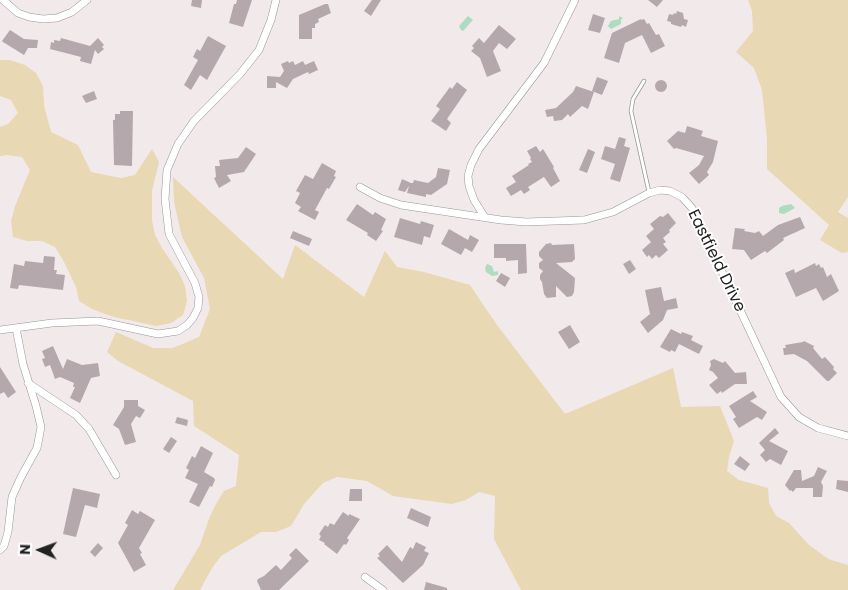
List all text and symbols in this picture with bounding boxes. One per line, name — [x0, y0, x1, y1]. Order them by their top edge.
street label: Eastfield Drive — [683, 207, 749, 315]
north arrow — [15, 525, 65, 575]
text: N — [15, 544, 35, 555]

